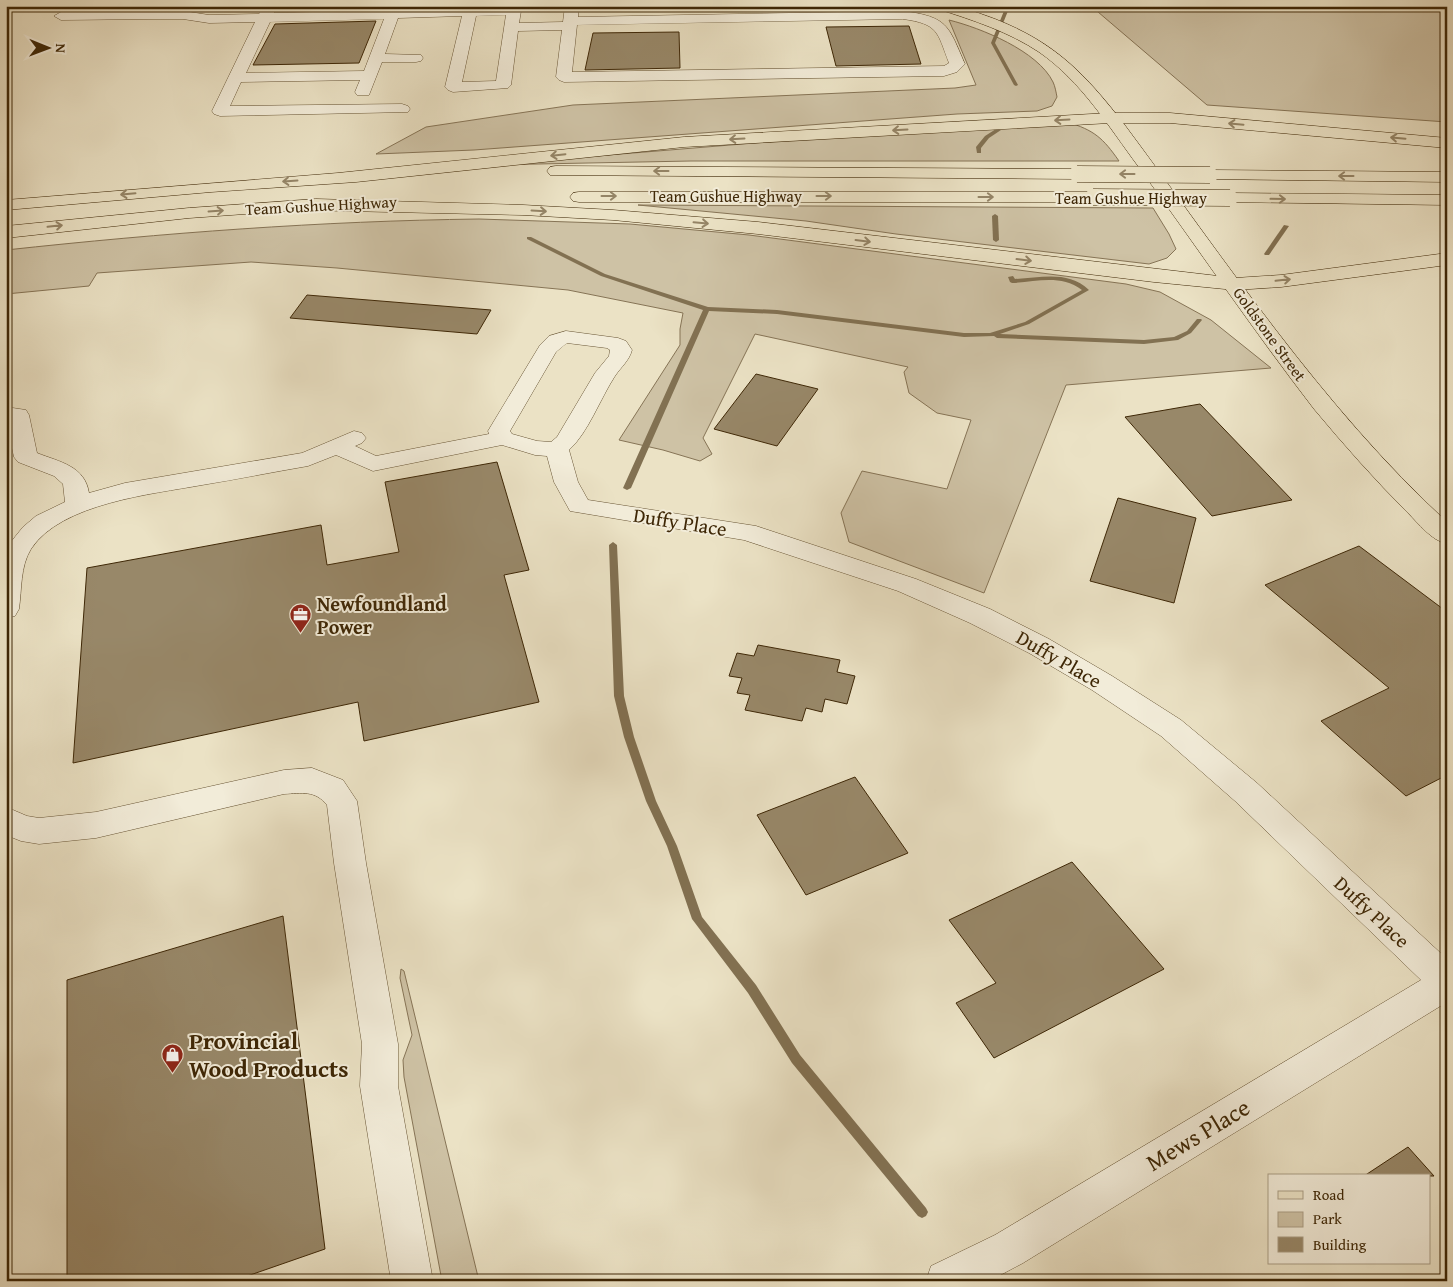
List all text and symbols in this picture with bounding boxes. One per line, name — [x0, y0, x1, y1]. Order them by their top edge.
north arrow — [22, 22, 72, 72]
text: N — [51, 43, 71, 54]
one-way arrow — [1054, 116, 1070, 125]
one-way arrow — [1229, 119, 1245, 129]
one-way arrow — [892, 125, 908, 134]
one-way arrow — [1390, 134, 1406, 143]
one-way arrow — [730, 135, 746, 144]
one-way arrow — [550, 151, 566, 160]
one-way arrow — [653, 166, 670, 176]
one-way arrow — [1119, 169, 1135, 179]
one-way arrow — [1338, 171, 1354, 181]
one-way arrow — [283, 177, 299, 186]
street label: Team Gushue Highway — [650, 184, 802, 208]
street label: Team Gushue Highway — [1055, 186, 1207, 210]
one-way arrow — [121, 189, 137, 198]
street label: Team Gushue Highway — [245, 189, 397, 221]
one-way arrow — [600, 191, 617, 201]
one-way arrow — [816, 191, 832, 201]
one-way arrow — [978, 192, 994, 202]
one-way arrow — [1270, 194, 1286, 204]
one-way arrow — [208, 206, 224, 215]
one-way arrow — [531, 206, 547, 215]
one-way arrow — [693, 219, 709, 228]
one-way arrow — [46, 221, 62, 231]
one-way arrow — [854, 236, 870, 246]
one-way arrow — [1016, 256, 1032, 266]
one-way arrow — [1275, 275, 1291, 285]
street label: Goldstone Street — [1228, 282, 1313, 386]
street label: Duffy Place — [631, 500, 729, 543]
place label: Newfoundland Power — [317, 589, 447, 641]
office icon: Newfoundland Power — [289, 603, 313, 634]
street label: Duffy Place — [1011, 622, 1107, 695]
street label: Duffy Place — [1328, 869, 1417, 954]
place label: Provincial Wood Products — [189, 1023, 348, 1086]
shop icon: Provincial Wood Products — [161, 1043, 185, 1074]
street label: Mews Place — [1139, 1090, 1256, 1179]
legend — [1268, 1174, 1430, 1264]
text: Road — [1313, 1184, 1344, 1205]
text: Park — [1313, 1208, 1342, 1229]
text: Building — [1313, 1234, 1367, 1255]

